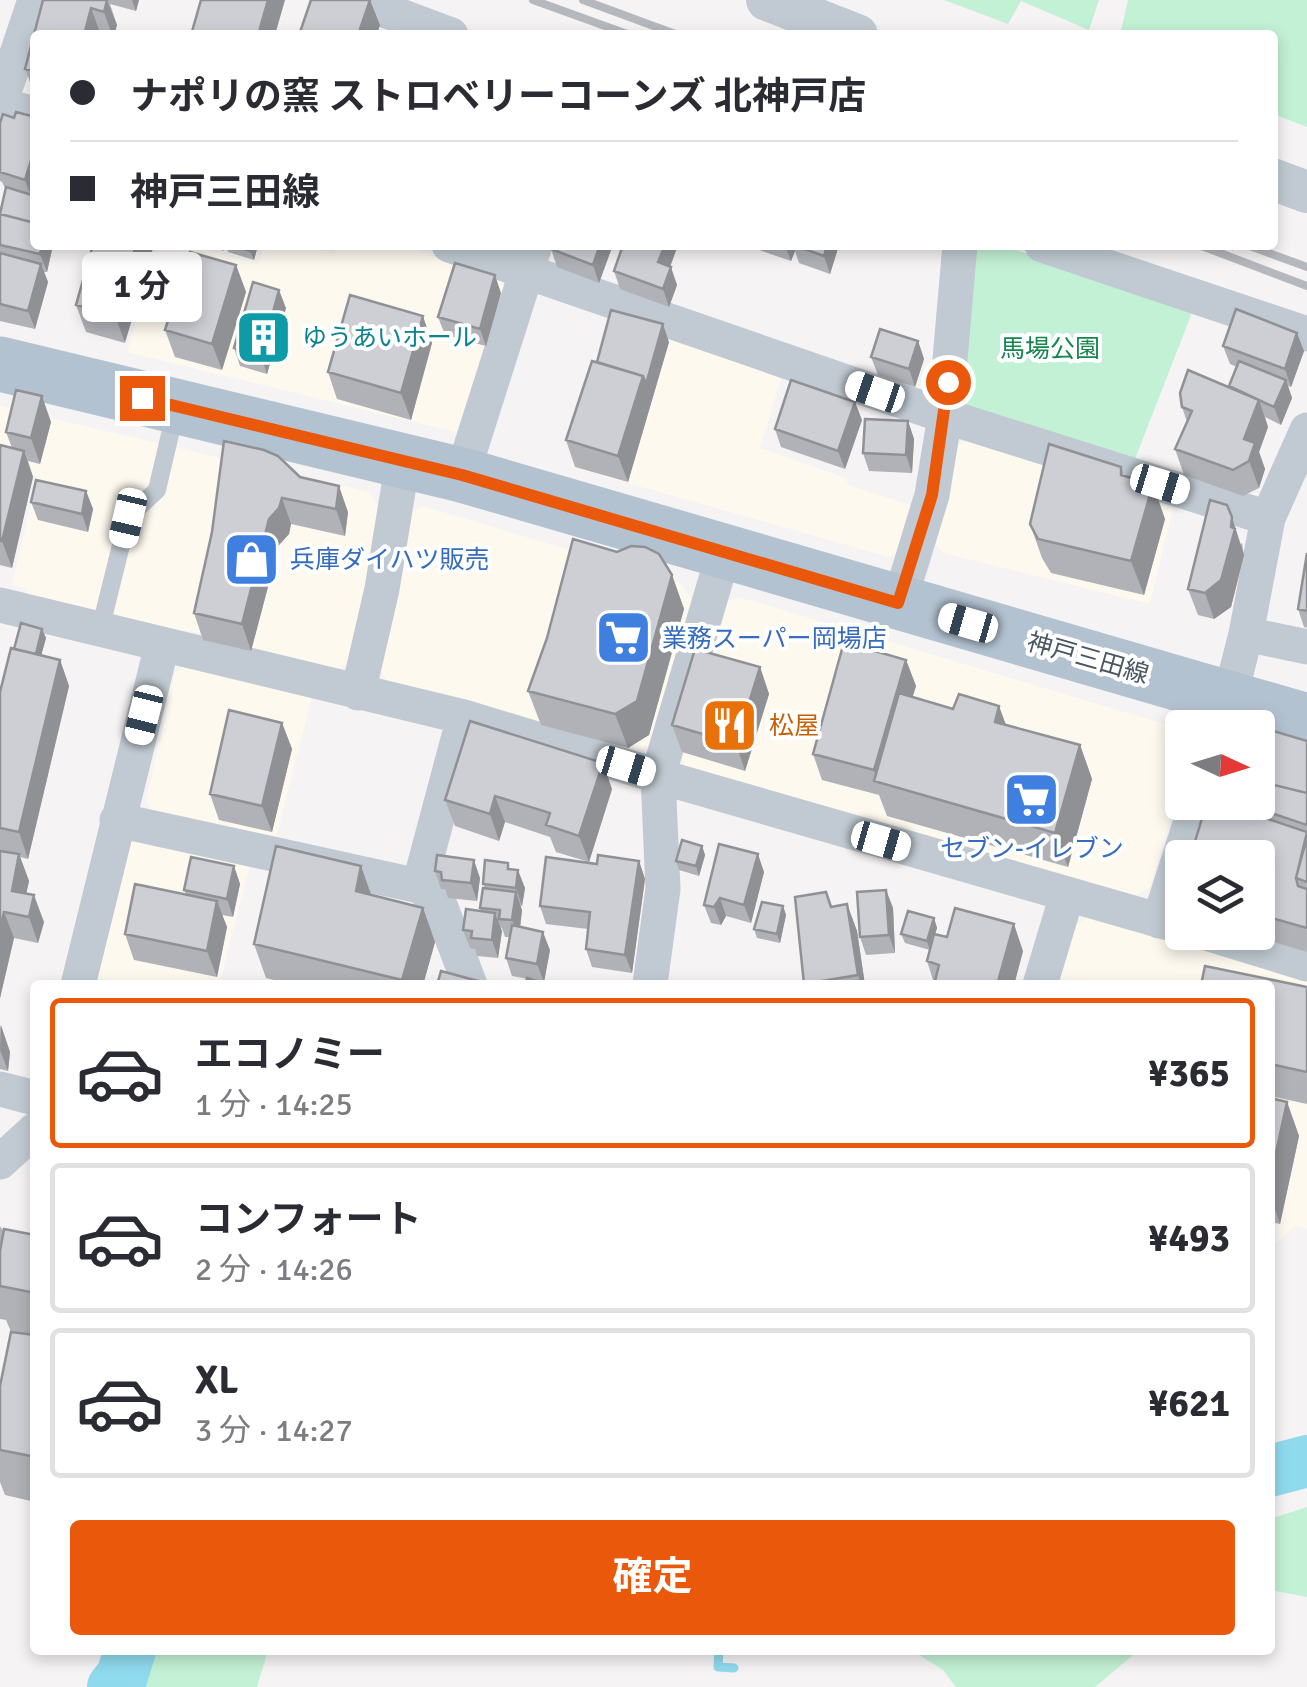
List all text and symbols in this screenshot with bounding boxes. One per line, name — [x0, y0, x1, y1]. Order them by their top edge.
text: ナポリの窯 ストロベリーコーンズ 北神戸店 — [130, 73, 866, 120]
text: 神戸三田線 — [130, 169, 320, 216]
callout: 1 分 — [82, 253, 202, 323]
text: 1 分 — [114, 267, 170, 306]
building icon: ゆうあいホール — [233, 307, 293, 367]
place label: ゆうあいホール — [302, 322, 477, 353]
park label: 馬場公園 — [1000, 333, 1100, 364]
route start — [926, 360, 971, 405]
car — [842, 368, 908, 416]
route end — [120, 376, 165, 421]
car — [1127, 461, 1193, 507]
car — [107, 485, 149, 551]
shop icon: 兵庫ダイハツ販売 — [221, 529, 281, 589]
place label: 兵庫ダイハツ販売 — [290, 544, 490, 575]
car — [935, 600, 1001, 646]
supermarket icon: 業務スーパー岡場店 — [593, 608, 653, 668]
place label: 業務スーパー岡場店 — [662, 623, 887, 654]
street label: 神戸三田線 — [1024, 626, 1152, 690]
car — [122, 682, 166, 748]
restaurant icon: 松屋 — [700, 695, 760, 755]
place label: 松屋 — [769, 710, 819, 741]
north arrow — [1165, 710, 1275, 820]
map controls — [1165, 710, 1275, 950]
car — [593, 743, 659, 789]
supermarket icon: セブン-イレブン — [1002, 769, 1062, 829]
car — [848, 818, 914, 864]
place label: セブン-イレブン — [940, 833, 1124, 864]
button: layers — [1165, 840, 1275, 950]
icon: car — [75, 1028, 165, 1118]
text: エコノミー — [195, 1031, 385, 1078]
text: ¥365 — [1148, 1050, 1230, 1097]
text: 1 分 · 14:25 — [195, 1085, 353, 1124]
icon: car — [75, 1193, 165, 1283]
text: コンフォート — [195, 1196, 422, 1243]
text: ¥493 — [1148, 1215, 1230, 1262]
text: 2 分 · 14:26 — [195, 1250, 353, 1289]
text: XL — [195, 1357, 238, 1404]
icon: car — [75, 1358, 165, 1448]
text: ¥621 — [1148, 1380, 1230, 1427]
text: 3 分 · 14:27 — [195, 1411, 353, 1450]
button: 確定 — [70, 1520, 1235, 1635]

